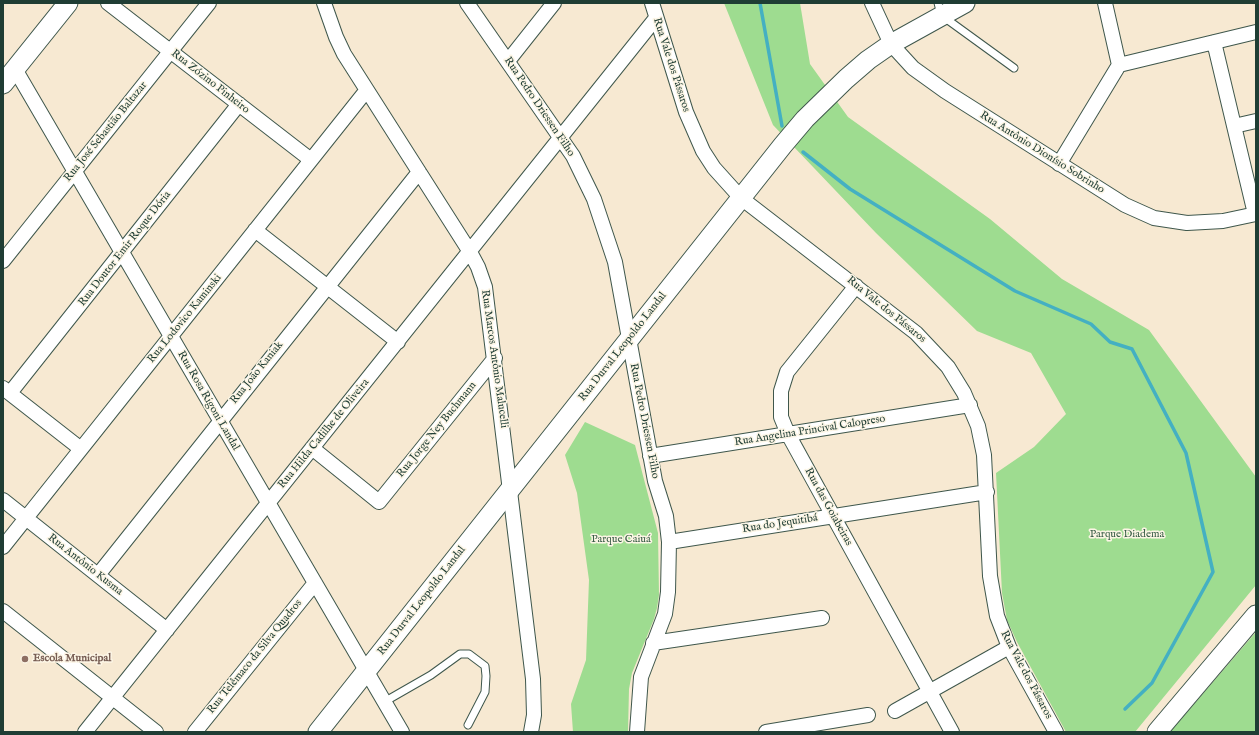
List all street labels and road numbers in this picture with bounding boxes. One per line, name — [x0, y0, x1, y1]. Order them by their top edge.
street label: Rua Vale dos Pássaros — [650, 16, 692, 114]
street label: Rua Zózino Pinheiro — [168, 47, 252, 117]
street label: Rua Pedro Driessen Filho — [501, 55, 577, 159]
street label: Rua José Sebastião Baltazar — [62, 79, 150, 185]
street label: Rua Antônio Dionísio Sobrinho — [977, 109, 1107, 197]
street label: Rua Doutor Emir Roque Dória — [76, 189, 174, 309]
street label: Rua Lodovico Kaminski — [145, 272, 225, 366]
street label: Rua Vale dos Pássaros — [844, 274, 928, 346]
street label: Rua Marcos Antônio Malucelli — [478, 289, 510, 429]
street label: Rua Durval Leopoldo Landal — [576, 290, 670, 404]
street label: Rua João Kaniak — [228, 339, 286, 407]
street label: Rua Rosa Rigoni Landal — [174, 349, 242, 453]
street label: Rua Pedro Driessen Filho — [626, 362, 662, 480]
street label: Rua Hilda Cadilhe de Oliveira — [276, 377, 372, 491]
street label: Rua Jorge Ney Buchmann — [394, 379, 480, 481]
street label: Rua Angelina Princival Calopreso — [734, 413, 886, 449]
street label: Rua das Goiabeiras — [801, 466, 855, 548]
street label: Rua do Jequitibá — [741, 512, 819, 536]
street label: Rua Antônio Kusma — [45, 532, 125, 598]
street label: Rua Durval Leopoldo Landal — [375, 544, 469, 658]
street label: Rua Telêmaco da Silva Quadros — [205, 597, 305, 717]
street label: Rua Vale dos Pássaros — [997, 629, 1055, 721]

